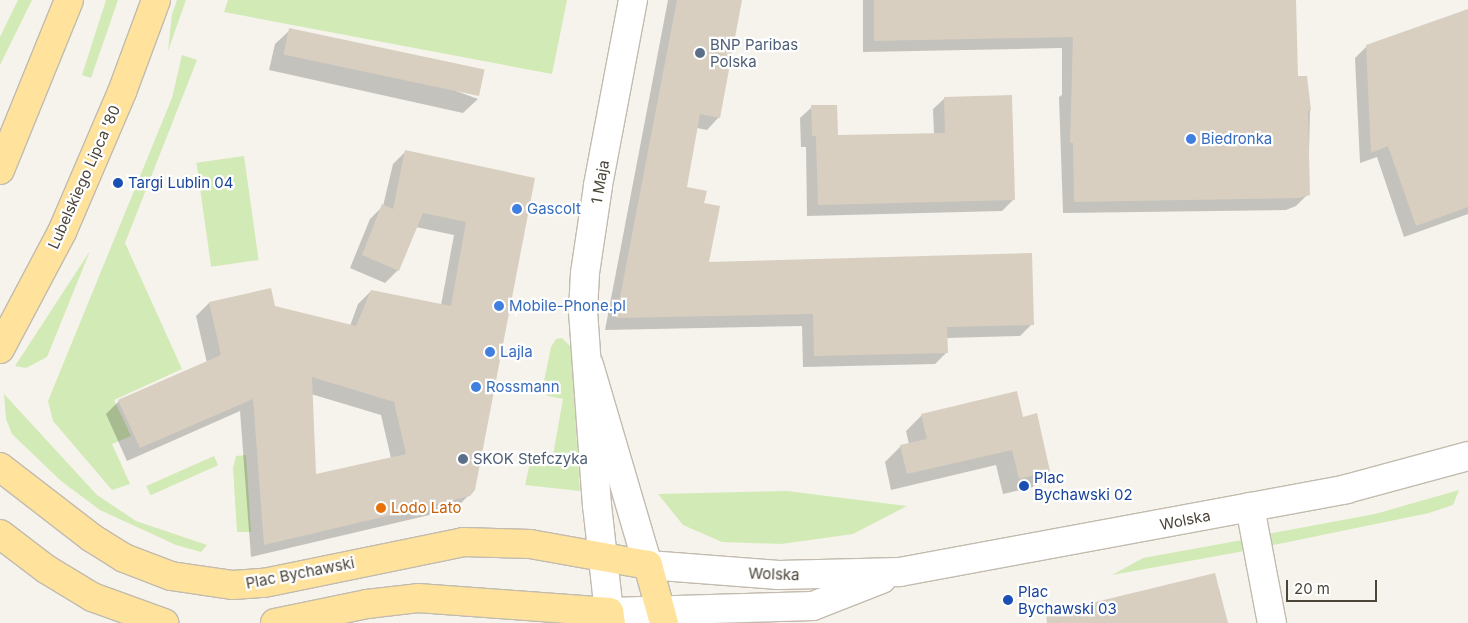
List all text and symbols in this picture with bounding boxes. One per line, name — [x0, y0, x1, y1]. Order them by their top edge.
place label: BNP Paribas Polska — [710, 35, 798, 70]
marker: BNP Paribas Polska — [694, 47, 706, 59]
street label: Lubelskiego Lipca '80 — [44, 102, 124, 252]
place label: Biedronka — [1201, 130, 1272, 148]
marker: Biedronka — [1185, 133, 1197, 145]
street label: 1 Maja — [587, 159, 613, 205]
place label: Targi Lublin 04 — [128, 174, 233, 192]
marker: Targi Lublin 04 — [112, 177, 124, 189]
place label: Gascolt — [527, 200, 581, 218]
marker: Gascolt — [511, 203, 523, 215]
place label: Mobile-Phone.pl — [509, 297, 626, 315]
marker: Mobile-Phone.pl — [493, 300, 505, 312]
place label: Lajla — [500, 343, 533, 361]
marker: Lajla — [484, 346, 496, 358]
place label: Rossmann — [486, 378, 560, 396]
marker: Rossmann — [470, 381, 482, 393]
place label: SKOK Stefczyka — [473, 450, 588, 468]
marker: SKOK Stefczyka — [457, 453, 469, 465]
place label: Plac Bychawski 02 — [1034, 468, 1133, 503]
marker: Plac Bychawski 02 — [1018, 480, 1030, 492]
place label: Lodo Lato — [391, 499, 462, 517]
marker: Lodo Lato — [375, 502, 387, 514]
street label: Wolska — [1158, 506, 1212, 534]
street label: Plac Bychawski — [244, 554, 356, 592]
street label: Wolska — [748, 564, 800, 584]
scale bar — [1288, 570, 1379, 602]
text: 20 m — [1294, 579, 1330, 598]
place label: Plac Bychawski 03 — [1018, 582, 1117, 617]
marker: Plac Bychawski 03 — [1002, 594, 1014, 606]

